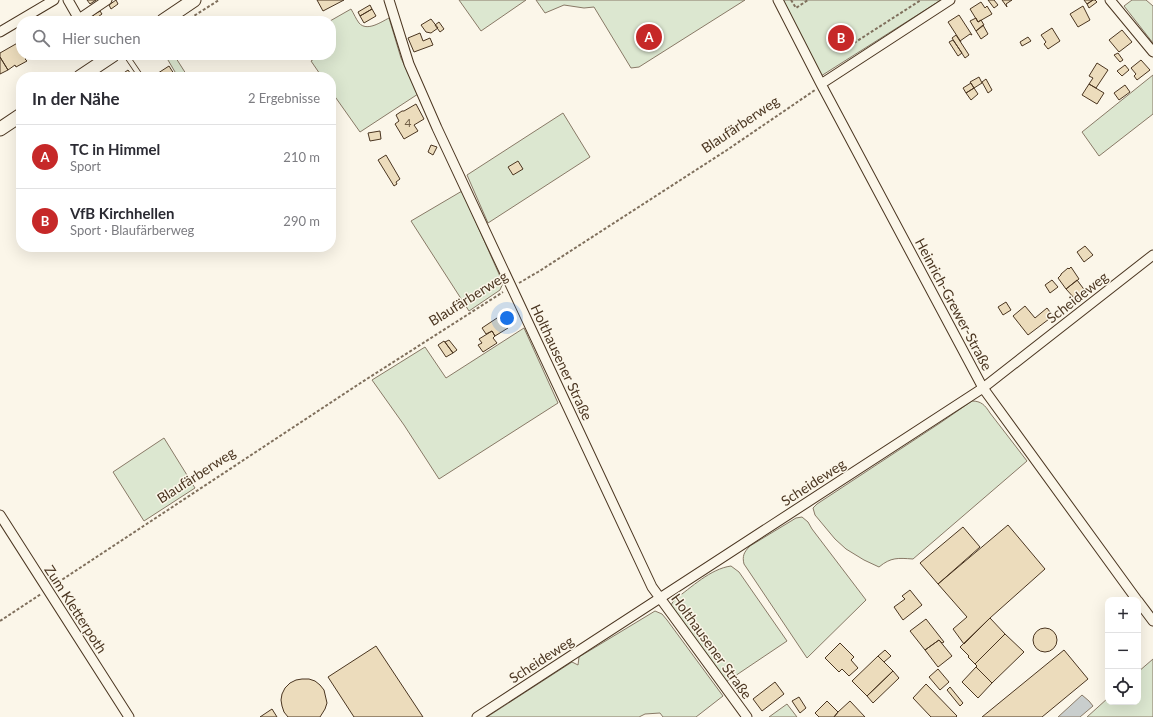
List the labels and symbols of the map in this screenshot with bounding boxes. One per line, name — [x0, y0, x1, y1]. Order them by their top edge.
pin: A — [636, 22, 662, 52]
pin: B — [828, 23, 854, 53]
street label: Blaufärberweg — [698, 92, 782, 156]
house number: 4 — [405, 115, 412, 130]
street label: Heinrich-Grewer-Straße — [912, 235, 996, 373]
street label: Blaufärberweg — [425, 267, 511, 329]
street label: Scheideweg — [1043, 268, 1111, 326]
street label: Holthausener Straße — [528, 301, 596, 423]
your location — [497, 308, 517, 328]
street label: Blaufärberweg — [154, 443, 238, 507]
street label: Scheideweg — [778, 455, 848, 509]
street label: Zum Kletterpoth — [41, 562, 111, 656]
street label: Holthausener Straße — [668, 590, 756, 702]
street label: Scheideweg — [506, 632, 576, 686]

